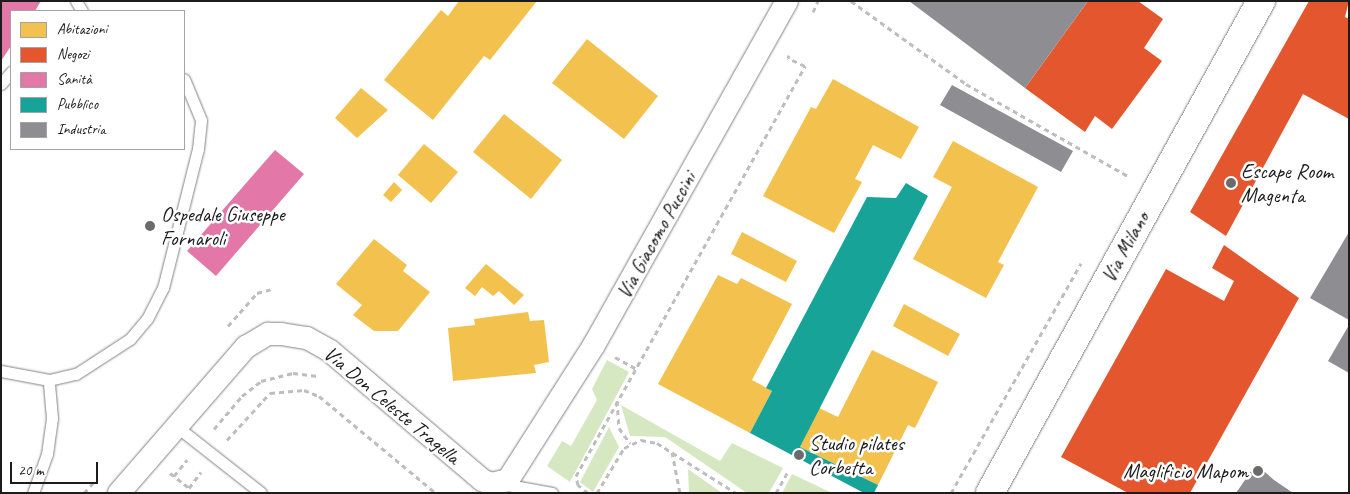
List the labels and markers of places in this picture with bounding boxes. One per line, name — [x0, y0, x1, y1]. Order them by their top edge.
place label: Escape Room Magenta — [1241, 158, 1333, 208]
marker: Escape Room Magenta — [1225, 177, 1237, 189]
place label: Ospedale Giuseppe Fornaroli — [161, 201, 285, 251]
marker: Ospedale Giuseppe Fornaroli — [143, 219, 157, 233]
place label: Studio pilates Corbetta — [809, 430, 904, 480]
marker: Studio pilates Corbetta — [793, 449, 805, 461]
place label: Maglificio Mapom — [1122, 458, 1248, 484]
marker: Maglificio Mapom — [1252, 465, 1264, 477]

